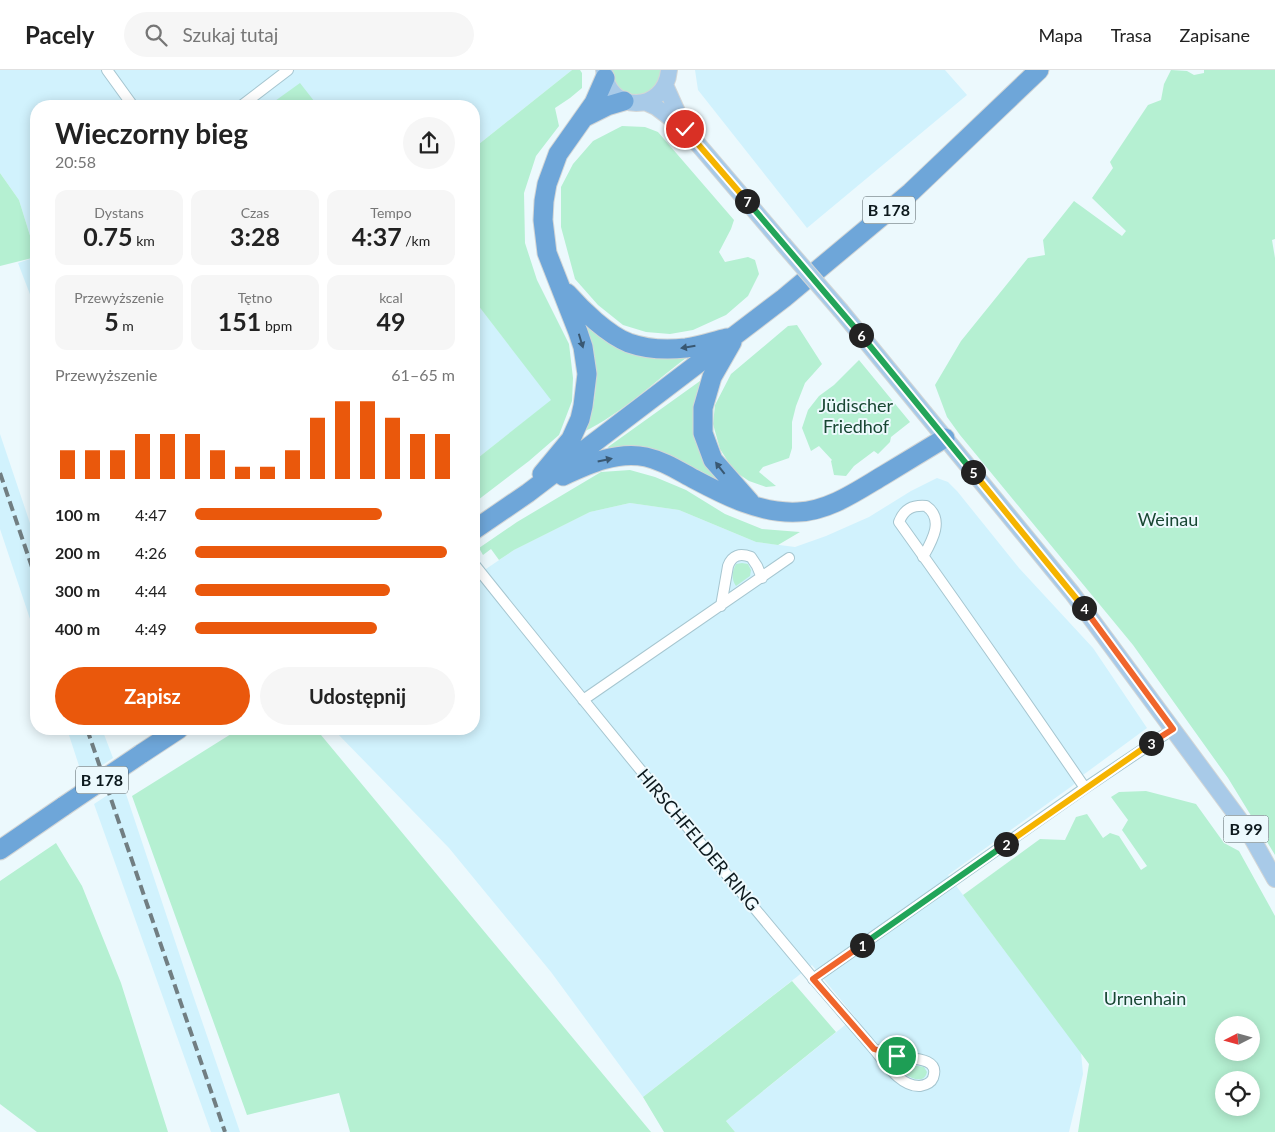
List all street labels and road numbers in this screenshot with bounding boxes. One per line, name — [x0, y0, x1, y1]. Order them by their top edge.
road number: B 178 — [863, 196, 915, 224]
street label: HIRSCHFELDER RING — [633, 764, 765, 915]
road number: B 178 — [76, 766, 128, 794]
road number: B 99 — [1224, 816, 1268, 842]

